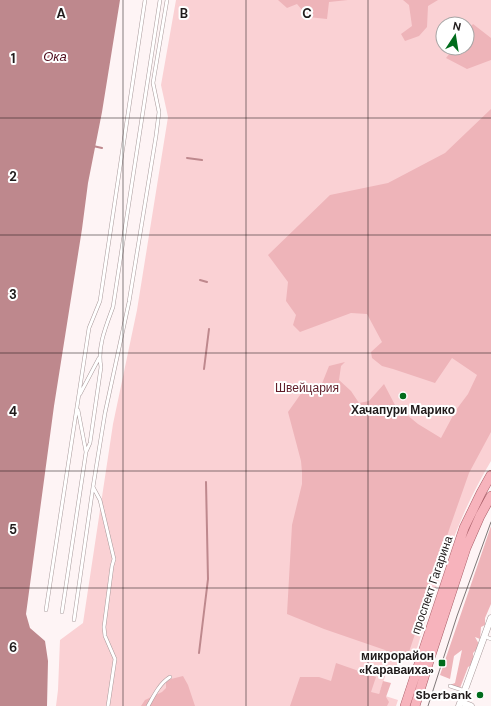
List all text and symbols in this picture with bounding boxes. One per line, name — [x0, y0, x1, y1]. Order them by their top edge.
text: A — [56, 5, 66, 22]
text: B — [180, 5, 188, 22]
text: C — [302, 5, 312, 22]
north arrow — [435, 16, 475, 56]
text: N — [452, 19, 462, 34]
water label: Ока — [43, 48, 67, 65]
text: 1 — [11, 50, 15, 67]
text: 2 — [9, 168, 17, 185]
text: 3 — [9, 286, 17, 303]
park label: Швейцария — [275, 380, 339, 396]
marker: Хачапури Марико — [398, 391, 408, 401]
place label: Хачапури Марико — [351, 402, 455, 418]
text: 4 — [9, 403, 17, 420]
text: 5 — [9, 521, 17, 538]
street label: проспект Гагарина — [408, 533, 456, 636]
text: 6 — [9, 639, 17, 656]
place label: микрорайон «Караваиха» — [359, 648, 434, 678]
marker: микрорайон «Караваиха» — [437, 658, 447, 668]
place label: Sberbank — [416, 687, 472, 703]
marker: Sberbank — [475, 690, 485, 700]

